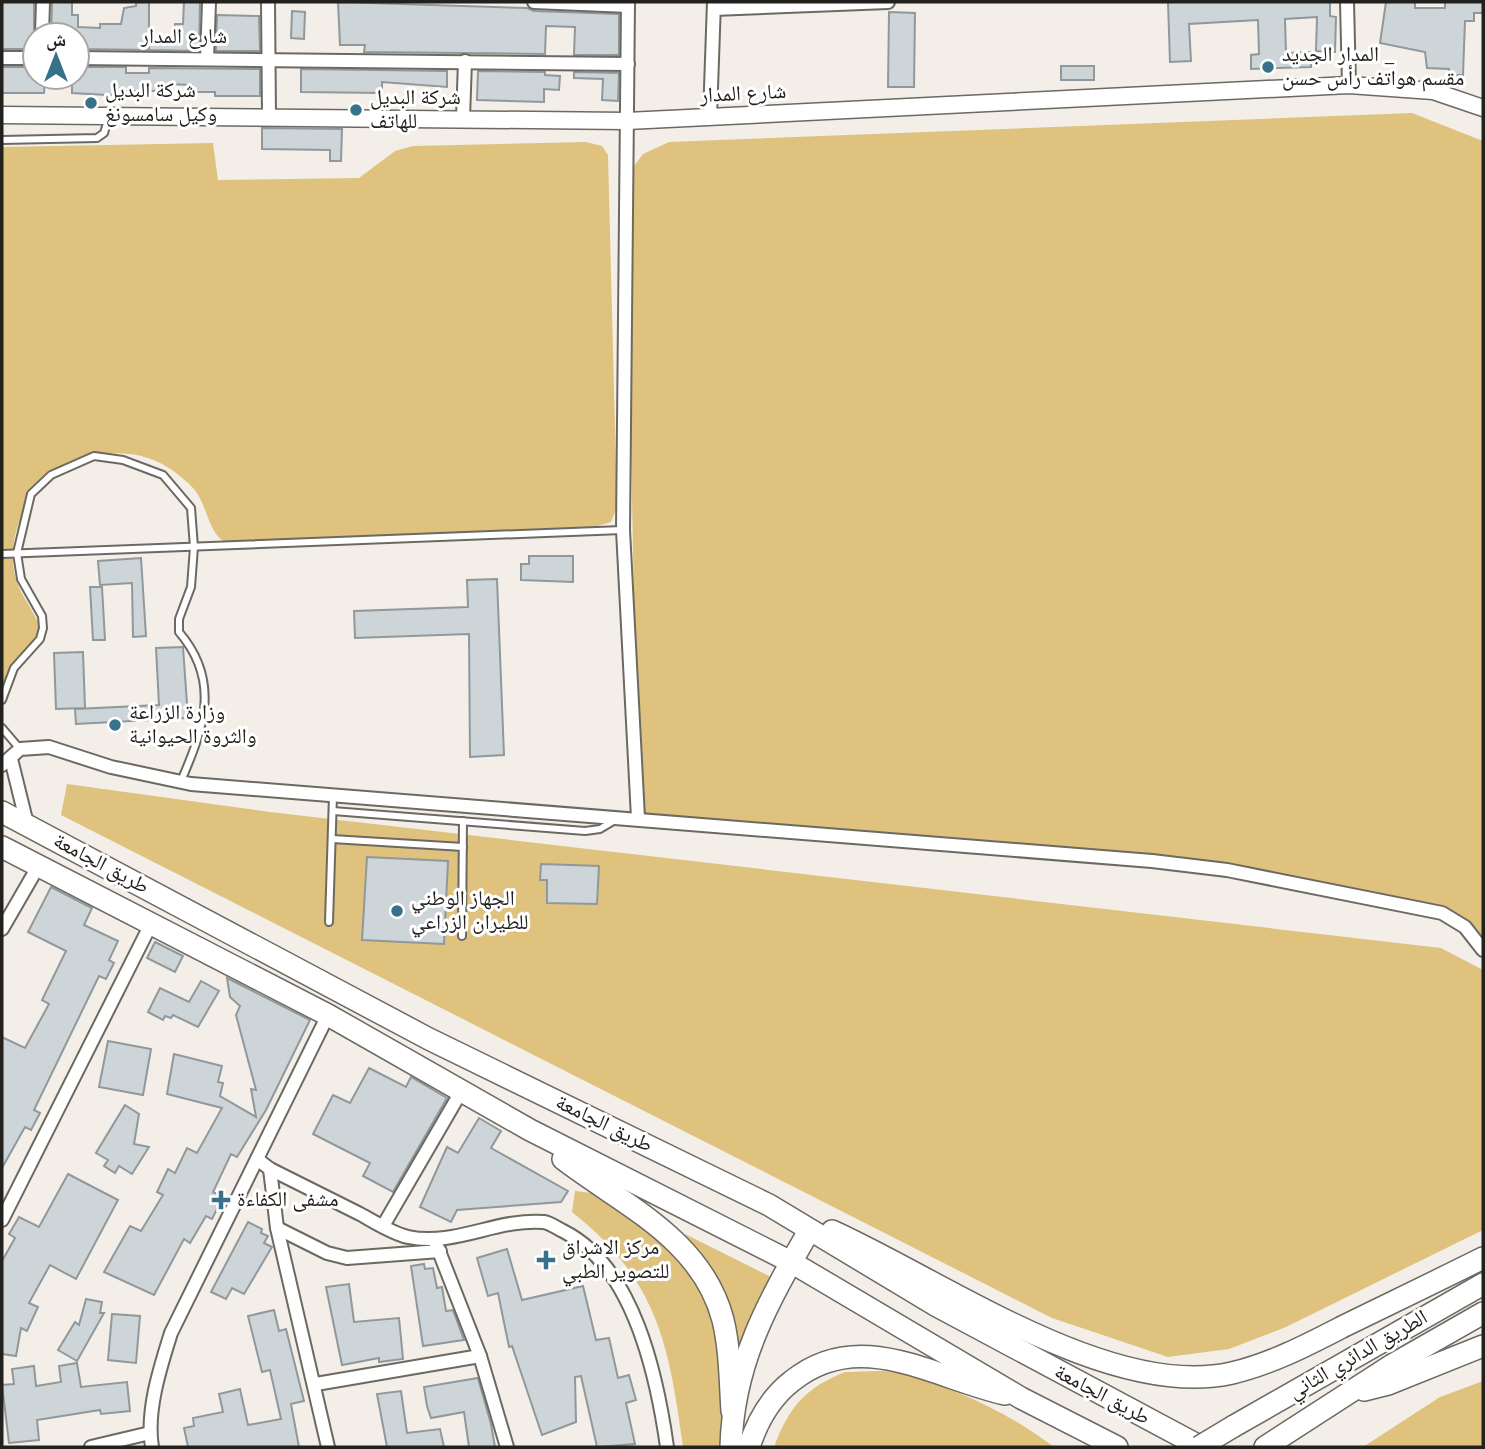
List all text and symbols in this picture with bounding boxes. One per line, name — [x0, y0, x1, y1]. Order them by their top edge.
north arrow — [21, 21, 91, 91]
street label: شارع المدار — [140, 21, 227, 53]
text: ش — [46, 26, 66, 55]
place label: المدار الجديد _ مقسم هواتف رأس حسن — [1282, 39, 1464, 95]
marker: المدار الجديد _ مقسم هواتف رأس حسن — [1260, 59, 1276, 75]
place label: شركة البديل وكيل سامسونغ — [105, 75, 217, 131]
street label: شارع المدار — [698, 76, 787, 112]
place label: شركة البديل للهاتف — [370, 82, 461, 138]
marker: شركة البديل وكيل سامسونغ — [83, 95, 99, 111]
marker: شركة البديل للهاتف — [348, 102, 364, 118]
place label: وزارة الزراعة والثروة الحيوانية — [129, 697, 257, 753]
marker: وزارة الزراعة والثروة الحيوانية — [107, 717, 123, 733]
street label: طريق الجامعة — [47, 825, 155, 903]
place label: الجهاز الوطني للطيران الزراعي — [411, 883, 528, 939]
marker: الجهاز الوطني للطيران الزراعي — [389, 903, 405, 919]
street label: طريق الجامعة — [550, 1087, 658, 1161]
place label: مشفى الكفاءة — [237, 1184, 339, 1216]
marker: مشفى الكفاءة — [211, 1190, 231, 1210]
place label: مركز الاشراق للتصوير الطبي — [562, 1232, 669, 1288]
marker: مركز الاشراق للتصوير الطبي — [536, 1250, 556, 1270]
street label: الطريق الدائري الثاني — [1282, 1302, 1434, 1408]
street label: طريق الجامعة — [1048, 1356, 1156, 1434]

